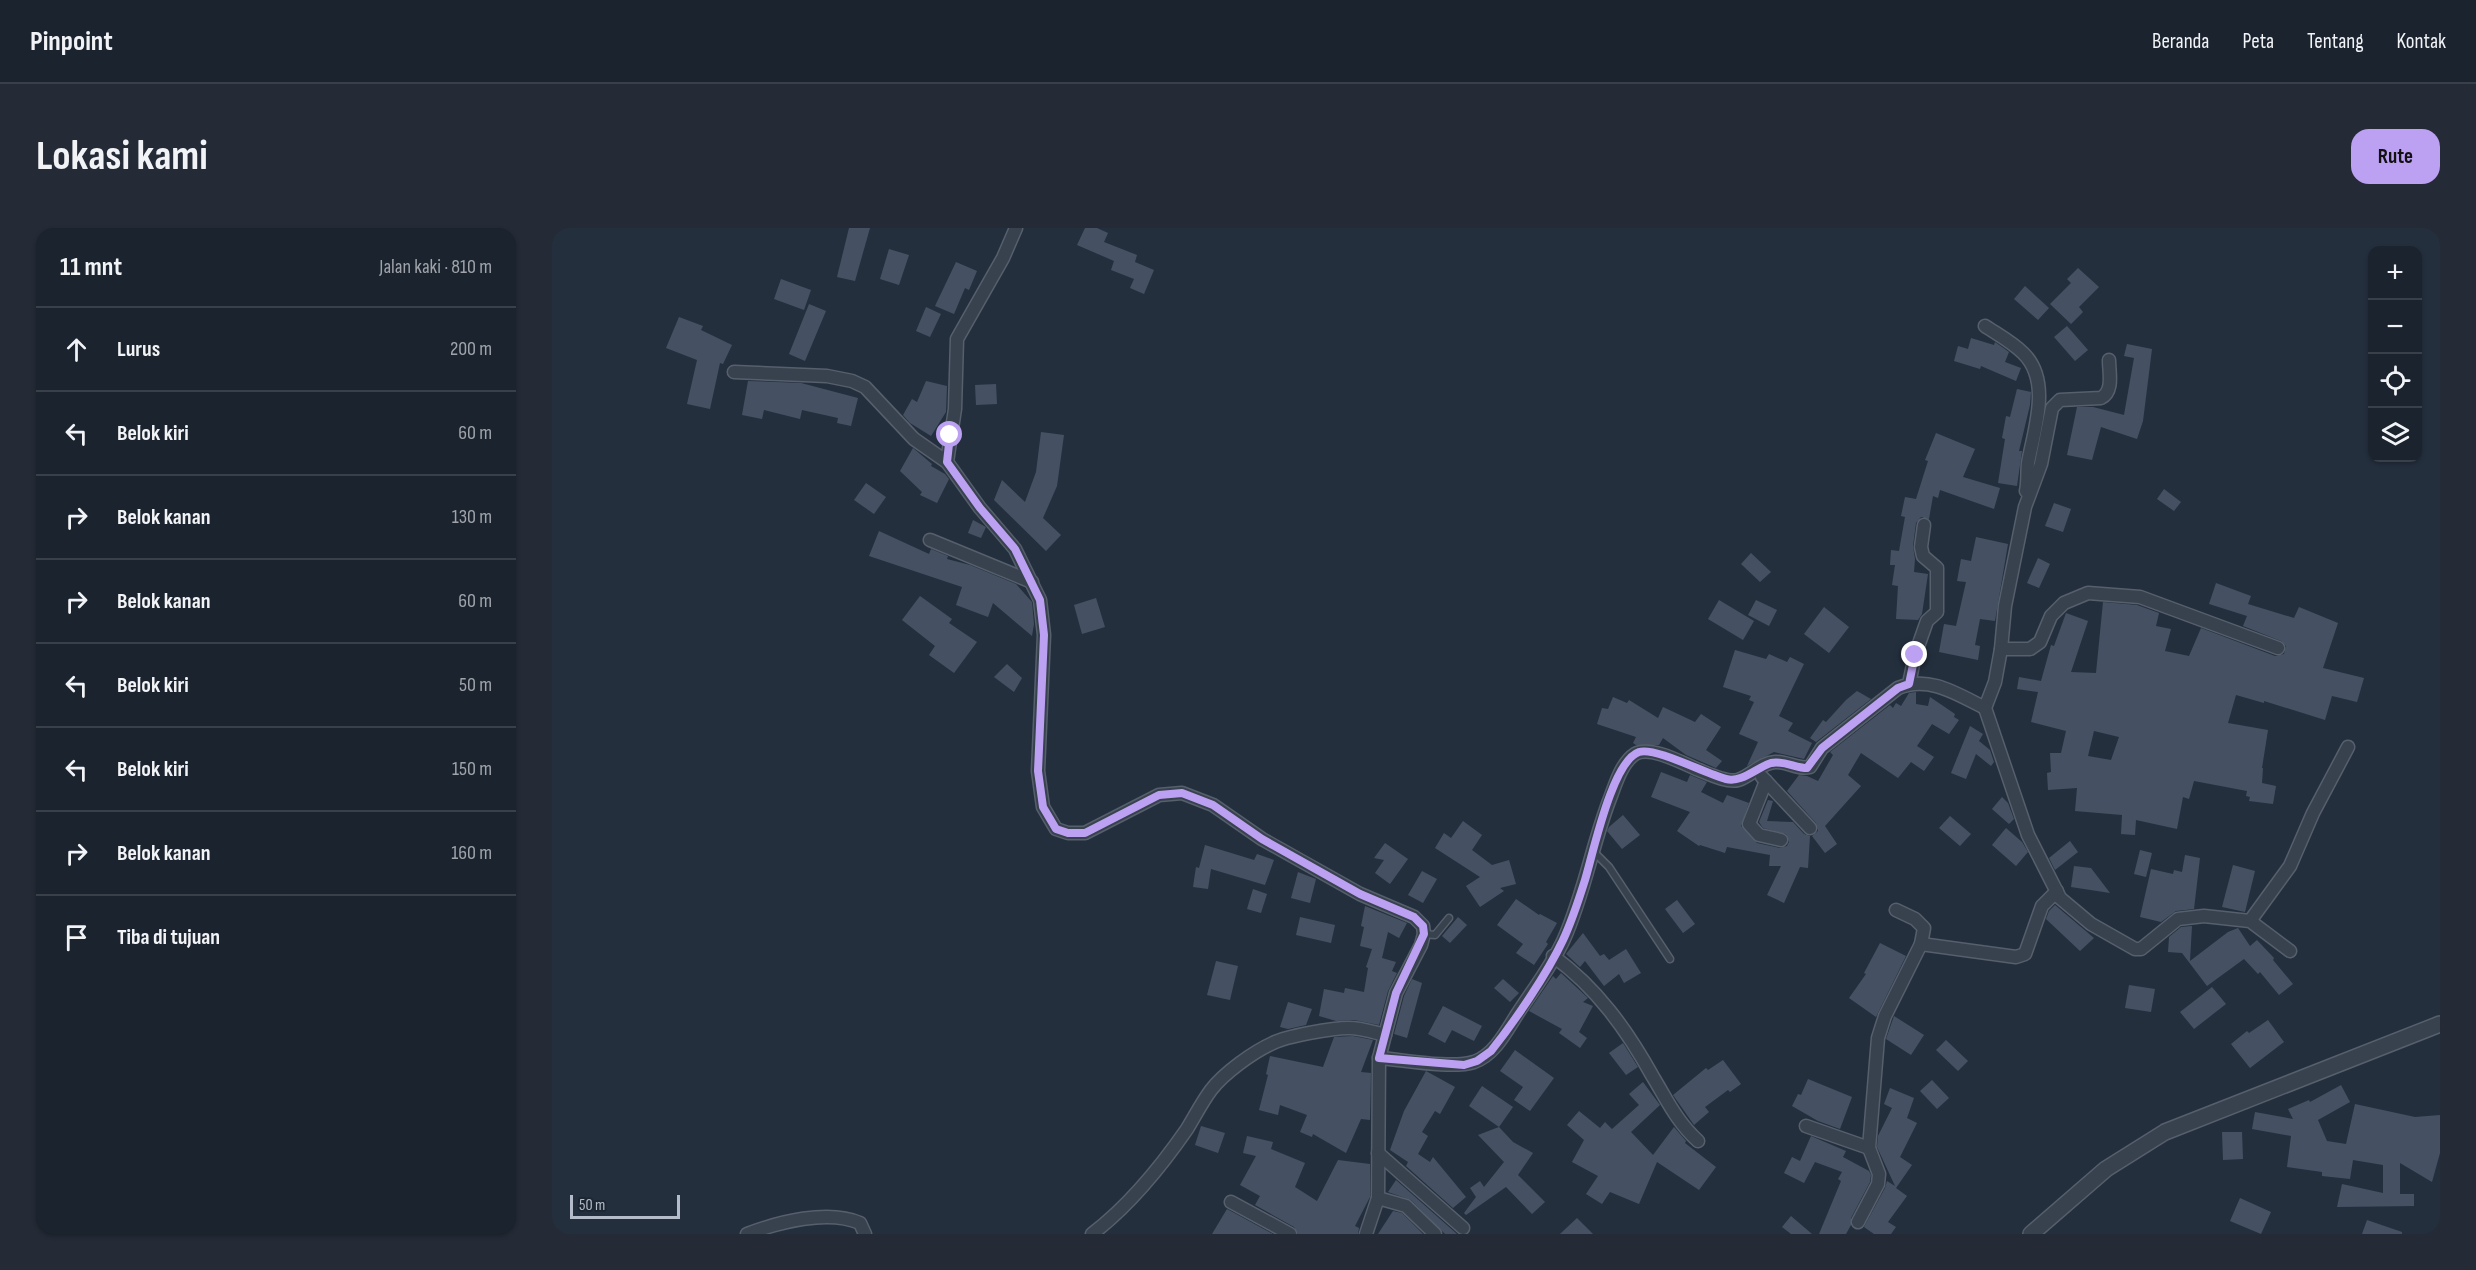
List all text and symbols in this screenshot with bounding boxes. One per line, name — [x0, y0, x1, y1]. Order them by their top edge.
text: Pinpoint — [30, 25, 113, 58]
text: Beranda — [2152, 29, 2209, 54]
text: Peta — [2242, 29, 2274, 54]
text: Tentang — [2307, 29, 2364, 54]
text: Kontak — [2397, 29, 2446, 54]
button: Rute — [2351, 129, 2440, 184]
text: Lokasi kami — [36, 131, 208, 182]
map controls — [2368, 246, 2422, 462]
button: + — [2368, 246, 2422, 300]
text: 11 mnt — [60, 252, 122, 283]
text: Jalan kaki · 810 m — [379, 255, 492, 279]
button: − — [2368, 300, 2422, 354]
icon: ahead — [60, 333, 93, 366]
text: Lurus — [117, 336, 160, 363]
text: 200 m — [450, 337, 492, 361]
button: locate — [2368, 354, 2422, 408]
button: layers — [2368, 408, 2422, 462]
icon: left — [60, 417, 93, 450]
text: Belok kiri — [117, 420, 189, 447]
text: 60 m — [458, 421, 492, 445]
route start — [936, 421, 962, 447]
icon: right — [60, 501, 93, 534]
text: Belok kanan — [117, 504, 210, 531]
text: 130 m — [452, 505, 492, 529]
icon: right — [60, 585, 93, 618]
text: Belok kanan — [117, 588, 210, 615]
text: 60 m — [458, 589, 492, 613]
route end — [1901, 641, 1927, 667]
icon: left — [60, 669, 93, 702]
text: Belok kiri — [117, 672, 189, 699]
text: 50 m — [459, 673, 492, 697]
icon: left — [60, 753, 93, 786]
text: Belok kiri — [117, 756, 189, 783]
text: 150 m — [452, 757, 492, 781]
icon: right — [60, 837, 93, 870]
text: Belok kanan — [117, 840, 210, 867]
text: 160 m — [451, 841, 492, 865]
icon: arrive — [60, 921, 93, 954]
text: Tiba di tujuan — [117, 924, 220, 951]
scale bar — [570, 1192, 680, 1220]
text: 50 m — [579, 1196, 605, 1215]

